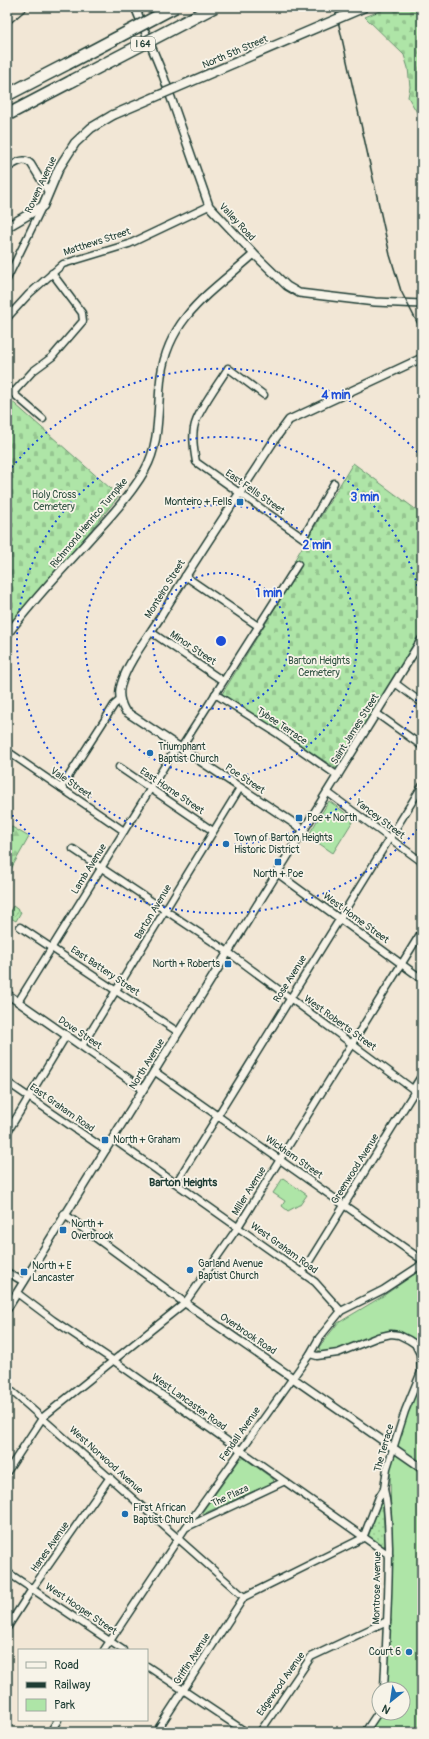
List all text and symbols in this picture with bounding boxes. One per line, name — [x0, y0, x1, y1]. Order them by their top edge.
street label: North 5th Street — [200, 32, 270, 71]
road number: I 64 — [131, 37, 155, 51]
street label: Rowen Avenue — [23, 155, 59, 215]
street label: Valley Road — [216, 201, 258, 244]
street label: Matthews Street — [62, 225, 133, 258]
text: 4 min — [320, 388, 351, 403]
street label: East Fells Street — [223, 467, 288, 517]
street label: Richmond Henrico Turnpike — [48, 476, 130, 570]
park label: Holy Cross Cemetery — [32, 489, 77, 513]
text: 3 min — [351, 490, 380, 505]
place label: Monteiro + Fells — [165, 496, 233, 508]
marker: Monteiro + Fells — [235, 497, 245, 507]
text: 2 min — [303, 538, 332, 553]
street label: Monteiro Street — [142, 557, 188, 621]
text: 1 min — [256, 586, 283, 601]
street label: Minor Street — [168, 628, 219, 668]
centre of rings — [214, 634, 228, 648]
park label: Barton Heights Cemetery — [288, 655, 351, 679]
street label: Saint James Street — [328, 691, 382, 766]
street label: Tybee Terrace — [255, 705, 310, 747]
place label: Triumphant Baptist Church — [158, 741, 219, 765]
marker: Triumphant Baptist Church — [145, 748, 155, 758]
street label: Poe Street — [223, 761, 268, 797]
street label: Vale Street — [48, 765, 95, 802]
street label: East Home Street — [138, 765, 207, 817]
street label: Yancey Street — [352, 796, 408, 842]
place label: Poe + North — [307, 812, 358, 824]
marker: Poe + North — [294, 813, 304, 823]
place label: Town of Barton Heights Historic District — [234, 832, 333, 856]
marker: Town of Barton Heights Historic District — [221, 839, 231, 849]
street label: Lamb Avenue — [69, 842, 109, 896]
marker: North + Poe — [273, 857, 283, 867]
place label: North + Poe — [253, 868, 303, 880]
street label: Barton Avenue — [132, 882, 174, 942]
street label: West Home Street — [321, 890, 392, 947]
street label: East Battery Street — [68, 943, 143, 999]
street label: Rose Avenue — [271, 953, 309, 1005]
place label: North + Roberts — [153, 958, 221, 970]
marker: North + Roberts — [223, 959, 233, 969]
street label: West Roberts Street — [301, 993, 379, 1054]
street label: Dove Street — [56, 1014, 105, 1053]
street label: North Avenue — [127, 1036, 167, 1091]
street label: East Graham Road — [27, 1081, 97, 1135]
street label: Greenwood Avenue — [329, 1132, 381, 1206]
street label: Wickham Street — [263, 1133, 326, 1182]
place label: North + Graham — [113, 1134, 181, 1146]
marker: North + Graham — [100, 1135, 110, 1145]
street label: Miller Avenue — [229, 1164, 269, 1218]
district label: Barton Heights — [149, 1176, 217, 1189]
place label: North + Overbrook — [71, 1218, 114, 1242]
street label: West Graham Road — [248, 1220, 320, 1276]
marker: North + Overbrook — [58, 1225, 68, 1235]
place label: Garland Avenue Baptist Church — [198, 1258, 263, 1282]
place label: North + E Lancaster — [32, 1260, 75, 1284]
marker: Garland Avenue Baptist Church — [185, 1265, 195, 1275]
marker: North + E Lancaster — [19, 1267, 29, 1277]
street label: Overbrook Road — [218, 1311, 279, 1357]
street label: West Lancaster Road — [149, 1371, 229, 1433]
street label: Fendall Avenue — [217, 1405, 263, 1463]
street label: The Terrace — [371, 1423, 397, 1473]
street label: West Norwood Avenue — [67, 1424, 145, 1496]
street label: The Plaza — [209, 1482, 251, 1510]
place label: First African Baptist Church — [133, 1502, 194, 1526]
marker: First African Baptist Church — [120, 1509, 130, 1519]
street label: Hanes Avenue — [28, 1519, 72, 1574]
street label: Montrose Avenue — [370, 1551, 384, 1625]
street label: West Hooper Street — [43, 1581, 120, 1638]
street label: Griffin Avenue — [171, 1631, 213, 1687]
place label: Court 6 — [369, 1646, 401, 1658]
marker: Court 6 — [404, 1647, 414, 1657]
legend — [18, 1649, 148, 1721]
street label: Edgewood Avenue — [254, 1650, 308, 1718]
text: Road — [54, 1658, 79, 1673]
text: Railway — [54, 1678, 90, 1693]
north arrow — [371, 1681, 411, 1721]
text: Park — [54, 1698, 75, 1713]
text: N — [379, 1701, 393, 1717]

